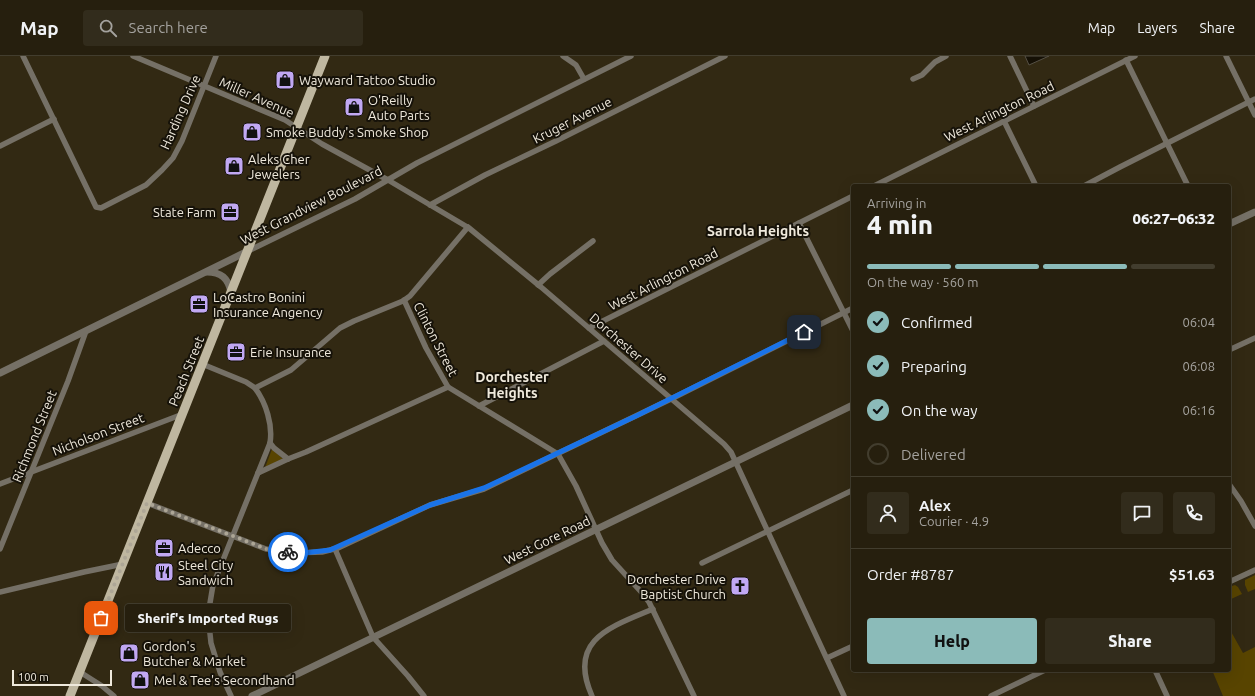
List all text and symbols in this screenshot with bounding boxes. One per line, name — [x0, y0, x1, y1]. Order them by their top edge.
search box — [83, 10, 363, 46]
text: Map — [20, 17, 59, 39]
icon: search — [97, 17, 119, 39]
text: Search here — [129, 19, 208, 36]
text: Map — [1088, 20, 1115, 36]
text: Layers — [1137, 20, 1177, 36]
text: Share — [1199, 20, 1235, 36]
shop icon: Wayward Tattoo Studio — [274, 69, 296, 91]
street label: Harding Drive — [157, 73, 203, 151]
place label: Wayward Tattoo Studio — [299, 73, 436, 87]
street label: Miller Avenue — [218, 74, 296, 120]
street label: West Arlington Road — [942, 78, 1056, 144]
place label: O'Reilly Auto Parts — [368, 93, 430, 122]
street label: Kruger Avenue — [530, 94, 614, 146]
shop icon: O'Reilly Auto Parts — [343, 96, 365, 118]
shop icon: Smoke Buddy's Smoke Shop — [241, 121, 263, 143]
place label: Smoke Buddy's Smoke Shop — [266, 125, 429, 139]
place label: Aleks Cher Jewelers — [248, 152, 310, 181]
shop icon: Aleks Cher Jewelers — [223, 155, 245, 177]
street label: West Grandview Boulevard — [238, 163, 384, 247]
text: Arriving in — [867, 196, 926, 210]
office icon: State Farm — [219, 201, 241, 223]
place label: State Farm — [153, 205, 216, 219]
text: 4 min — [867, 210, 933, 239]
text: 06:27–06:32 — [1132, 210, 1215, 227]
district label: Sarrola Heights — [707, 223, 809, 239]
street label: West Arlington Road — [606, 245, 720, 313]
text: On the way · 560 m — [867, 275, 979, 289]
place label: LoCastro Bonini Insurance Angency — [213, 290, 322, 319]
office icon: LoCastro Bonini Insurance Angency — [188, 293, 210, 315]
street label: Clinton Street — [411, 300, 461, 378]
street label: Dorchester Drive — [587, 310, 671, 386]
icon: check — [867, 311, 889, 333]
text: Confirmed — [901, 314, 973, 331]
pin — [787, 315, 821, 349]
text: 06:04 — [1182, 315, 1215, 329]
icon: home — [793, 321, 815, 343]
street label: Peach Street — [166, 334, 206, 408]
office icon: Erie Insurance — [225, 341, 247, 363]
place label: Erie Insurance — [250, 345, 332, 359]
icon: check — [867, 355, 889, 377]
text: Preparing — [901, 358, 967, 375]
text: 06:08 — [1182, 359, 1215, 373]
district label: Dorchester Heights — [475, 369, 549, 401]
street label: Richmond Street — [9, 388, 59, 484]
icon: check — [867, 399, 889, 421]
text: On the way — [901, 402, 977, 419]
text: 06:16 — [1182, 403, 1215, 417]
street label: Nicholson Street — [50, 410, 146, 458]
text: Delivered — [901, 446, 966, 463]
button: person — [867, 492, 909, 534]
button: chat — [1121, 492, 1163, 534]
button: phone — [1173, 492, 1215, 534]
text: Alex — [919, 497, 951, 514]
street label: West Gore Road — [502, 513, 592, 567]
text: Courier · 4.9 — [919, 514, 989, 528]
courier — [268, 532, 308, 572]
office icon: Adecco — [153, 537, 175, 559]
place label: Adecco — [178, 541, 221, 555]
icon: bike — [277, 541, 299, 563]
place label: Steel City Sandwich — [178, 558, 233, 587]
restaurant icon: Steel City Sandwich — [153, 561, 175, 583]
text: Order #8787 — [867, 566, 954, 583]
text: $51.63 — [1169, 566, 1215, 583]
place label: Dorchester Drive Baptist Church — [627, 572, 726, 601]
church icon: Dorchester Drive Baptist Church — [729, 575, 751, 597]
pin — [84, 601, 118, 635]
callout: Sherif's Imported Rugs — [125, 604, 291, 632]
icon: bag — [90, 607, 112, 629]
text: Sherif's Imported Rugs — [137, 611, 279, 625]
button: Help — [867, 618, 1037, 664]
button: Share — [1045, 618, 1215, 664]
place label: Gordon's Butcher & Market — [143, 639, 245, 668]
shop icon: Gordon's Butcher & Market — [118, 642, 140, 664]
scale bar — [12, 668, 112, 687]
shop icon: Mel & Tee's Secondhand — [129, 669, 151, 691]
text: 100 m — [18, 671, 49, 683]
place label: Mel & Tee's Secondhand — [154, 673, 295, 687]

